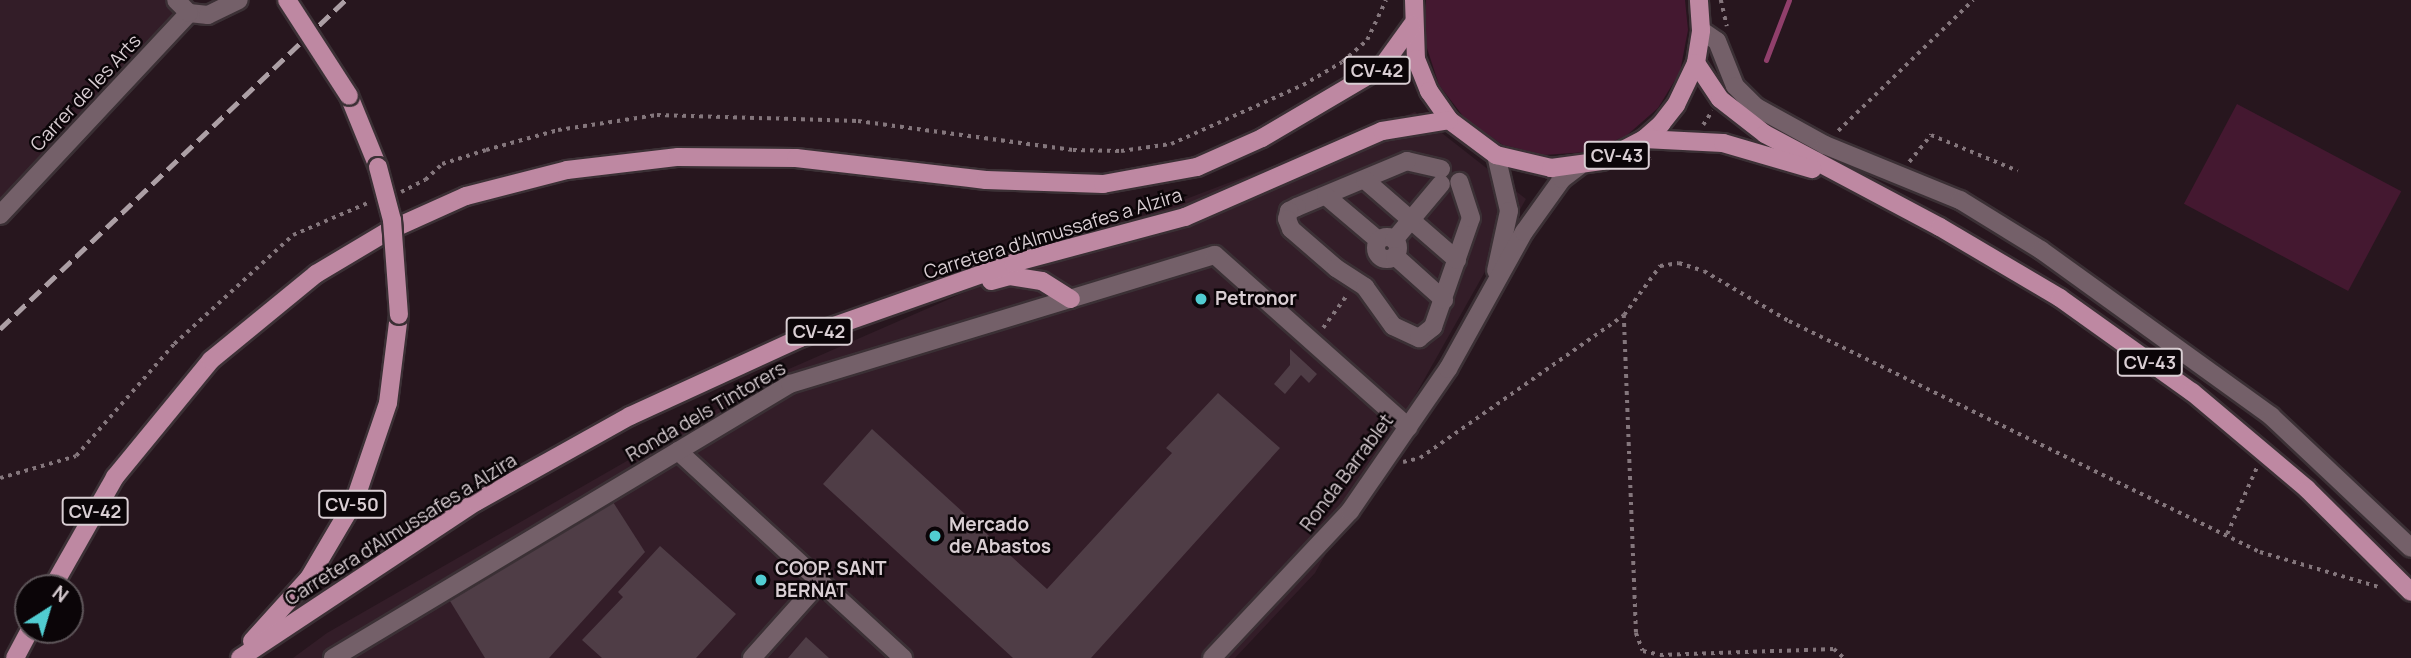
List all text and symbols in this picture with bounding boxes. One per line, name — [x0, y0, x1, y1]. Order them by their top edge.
street label: Carrer de les Arts — [26, 30, 146, 156]
road number: CV-42 — [1342, 56, 1412, 84]
road number: CV-43 — [1584, 140, 1650, 170]
street label: Carretera d'Almussafes a Alzira — [921, 184, 1185, 284]
place label: Petronor — [1215, 288, 1297, 310]
marker: Petronor — [1193, 291, 1209, 307]
road number: CV-42 — [784, 316, 854, 346]
road number: CV-43 — [2117, 348, 2183, 376]
street label: Ronda dels Tintorers — [622, 357, 790, 467]
street label: Ronda Barrablet — [1296, 410, 1398, 536]
street label: Carretera d'Almussafes a Alzira — [281, 449, 521, 611]
road number: CV-50 — [317, 490, 387, 518]
road number: CV-42 — [60, 496, 130, 526]
place label: Mercado de Abastos — [949, 514, 1051, 558]
marker: Mercado de Abastos — [927, 528, 943, 544]
place label: COOP. SANT BERNAT — [775, 558, 887, 602]
marker: COOP. SANT BERNAT — [753, 572, 769, 588]
north arrow — [14, 574, 84, 644]
text: N — [47, 579, 74, 608]

